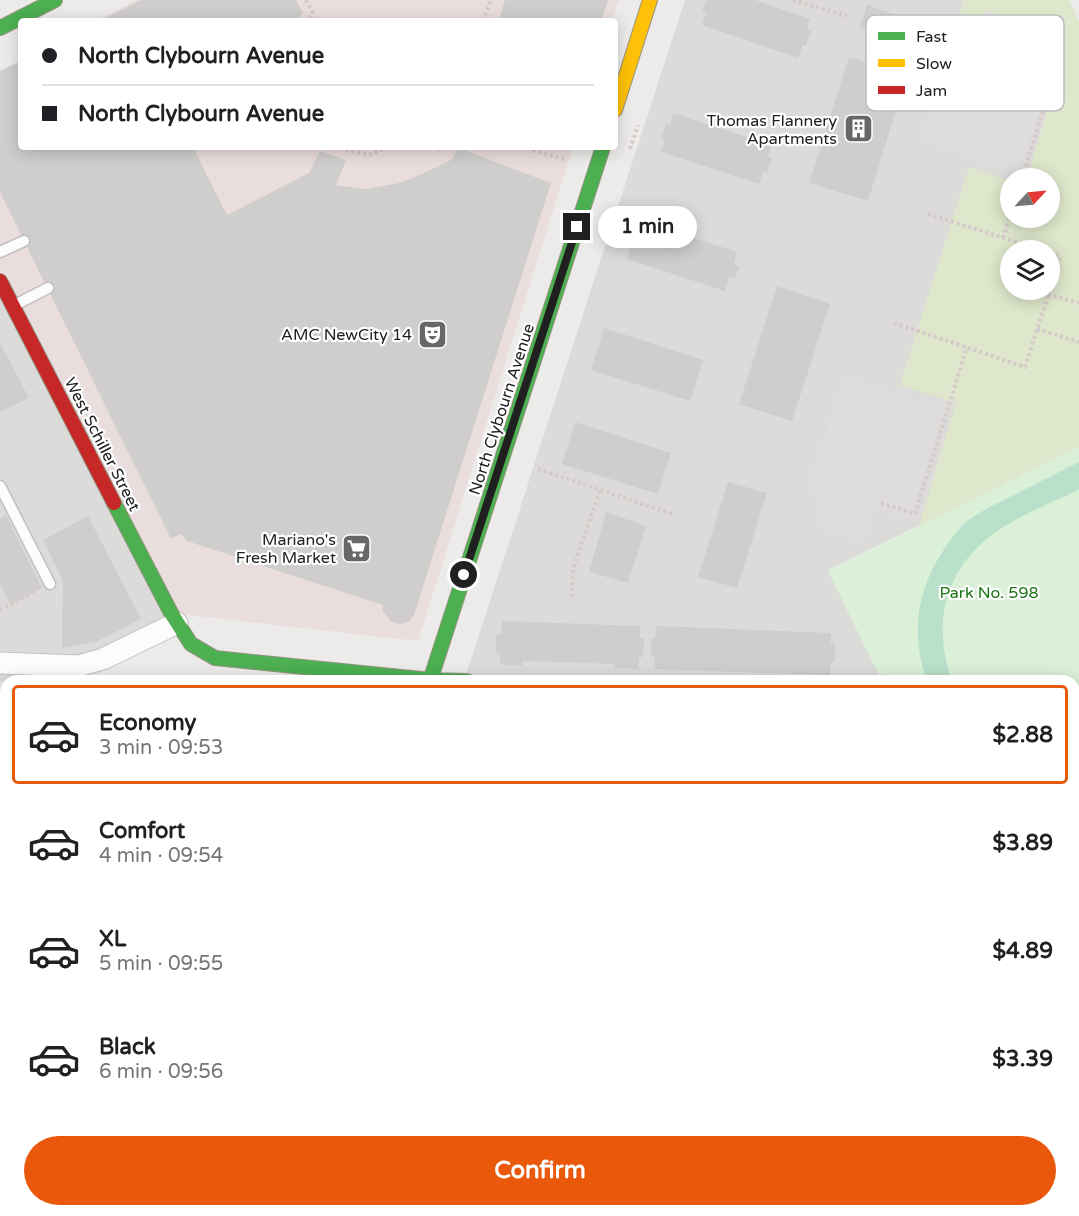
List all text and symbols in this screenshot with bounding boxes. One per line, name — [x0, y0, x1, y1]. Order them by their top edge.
legend — [866, 15, 1064, 111]
text: Fast — [916, 27, 947, 47]
text: North Clybourn Avenue — [78, 43, 324, 69]
text: Slow — [916, 54, 952, 74]
text: Jam — [916, 81, 947, 101]
text: North Clybourn Avenue — [78, 101, 324, 127]
place label: Thomas Flannery Apartments — [707, 111, 837, 149]
building icon: Thomas Flannery Apartments — [842, 113, 874, 145]
north arrow — [1000, 168, 1060, 228]
map controls — [1000, 168, 1060, 300]
callout: 1 min — [598, 206, 697, 248]
route end — [563, 213, 590, 240]
text: 1 min — [621, 215, 674, 239]
button: layers — [1000, 240, 1060, 300]
theatre icon: AMC NewCity 14 — [417, 318, 449, 350]
street label: North Clybourn Avenue — [465, 321, 539, 498]
place label: AMC NewCity 14 — [281, 325, 412, 345]
street label: West Schiller Street — [60, 374, 145, 515]
place label: Mariano's Fresh Market — [236, 530, 336, 568]
supermarket icon: Mariano's Fresh Market — [341, 532, 373, 564]
route start — [450, 561, 477, 588]
park label: Park No. 598 — [940, 583, 1039, 603]
icon: car — [27, 708, 81, 762]
text: Economy — [99, 710, 196, 736]
text: $2.88 — [992, 722, 1053, 748]
text: 3 min · 09:53 — [99, 736, 223, 760]
icon: car — [27, 816, 81, 870]
text: Comfort — [99, 818, 185, 844]
text: $3.89 — [992, 830, 1053, 856]
text: 4 min · 09:54 — [99, 844, 223, 868]
icon: car — [27, 924, 81, 978]
text: XL — [99, 926, 126, 952]
text: $4.89 — [992, 938, 1053, 964]
text: 5 min · 09:55 — [99, 952, 223, 976]
icon: car — [27, 1032, 81, 1086]
text: Black — [99, 1034, 156, 1060]
text: $3.39 — [992, 1046, 1053, 1072]
text: 6 min · 09:56 — [99, 1060, 223, 1084]
button: Confirm — [24, 1136, 1056, 1205]

